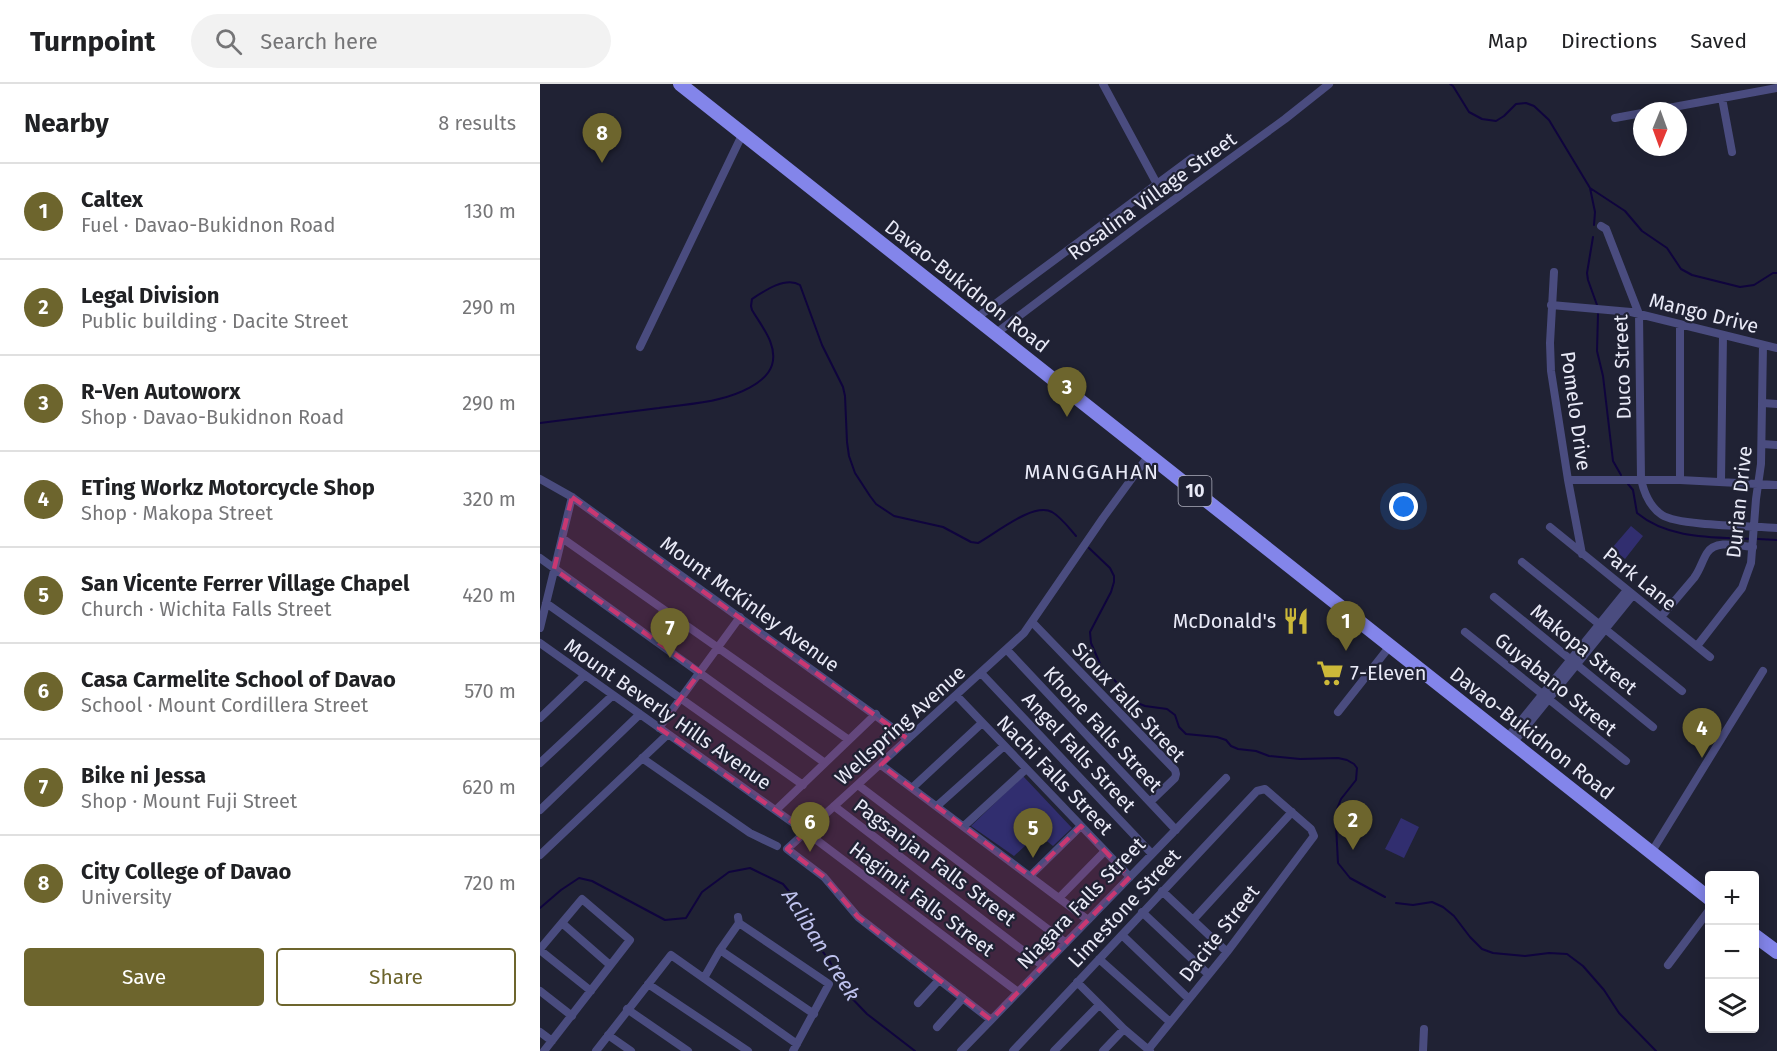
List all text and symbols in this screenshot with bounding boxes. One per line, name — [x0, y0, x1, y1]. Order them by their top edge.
search box — [191, 14, 611, 68]
text: Turnpoint — [30, 25, 155, 58]
icon: search — [212, 25, 245, 58]
text: Search here — [260, 28, 378, 55]
text: Map — [1488, 28, 1528, 54]
text: Directions — [1561, 28, 1657, 54]
text: Saved — [1690, 28, 1747, 54]
north arrow — [1633, 102, 1687, 156]
text: Nearby — [24, 108, 109, 139]
text: 8 results — [438, 111, 516, 135]
pin: 8 — [582, 113, 622, 163]
street label: Rosalina Village Street — [1063, 126, 1242, 265]
text: Caltex — [81, 186, 143, 213]
text: 1 — [39, 199, 48, 223]
text: 130 m — [464, 199, 516, 223]
text: Fuel · Davao-Bukidnon Road — [81, 213, 335, 237]
street label: Davao-Bukidnon Road — [880, 214, 1054, 358]
text: Legal Division — [81, 282, 219, 309]
street label: Mango Drive — [1647, 288, 1761, 338]
text: 2 — [38, 295, 49, 319]
text: 290 m — [462, 295, 516, 319]
text: Public building · Dacite Street — [81, 309, 348, 333]
street label: Duco Street — [1608, 313, 1636, 420]
street label: Pomelo Drive — [1556, 350, 1596, 472]
pin: 3 — [1048, 368, 1086, 417]
text: R-Ven Autoworx — [81, 378, 240, 405]
text: 3 — [38, 391, 49, 415]
text: 290 m — [462, 391, 516, 415]
text: Shop · Davao-Bukidnon Road — [81, 405, 344, 429]
street label: Durian Drive — [1721, 445, 1757, 559]
district label: MANGGAHAN — [1024, 459, 1160, 485]
text: ETing Workz Motorcycle Shop — [81, 474, 375, 501]
road number: 10 — [1178, 476, 1212, 506]
text: 4 — [38, 487, 49, 511]
text: 320 m — [463, 487, 516, 511]
your location — [1389, 492, 1418, 521]
text: Shop · Makopa Street — [81, 501, 273, 525]
street label: Mount McKinley Avenue — [656, 531, 844, 677]
street label: Park Lane — [1598, 542, 1682, 616]
text: San Vicente Ferrer Village Chapel — [81, 570, 409, 597]
text: 5 — [38, 583, 49, 607]
text: 420 m — [462, 583, 516, 607]
text: Church · Wichita Falls Street — [81, 597, 331, 621]
street label: Makopa Street — [1526, 599, 1643, 700]
pin: 1 — [1326, 602, 1366, 651]
restaurant icon: McDonald's — [1281, 606, 1311, 636]
pin: 7 — [650, 608, 690, 658]
place label: McDonald's — [1173, 609, 1276, 633]
street label: Guyabano Street — [1490, 627, 1623, 741]
street label: Mount Beverly Hills Avenue — [560, 633, 776, 795]
street label: Sioux Falls Street — [1067, 637, 1191, 767]
supermarket icon: 7-Eleven — [1315, 658, 1345, 688]
street label: Wellspring Avenue — [830, 660, 970, 790]
street label: Khone Falls Street — [1039, 661, 1168, 797]
place label: 7-Eleven — [1350, 661, 1426, 685]
street label: Davao-Bukidnon Road — [1445, 661, 1619, 805]
text: Casa Carmelite School of Davao — [81, 666, 396, 693]
text: 6 — [38, 679, 49, 703]
text: 570 m — [464, 679, 516, 703]
street label: Angel Falls Street — [1017, 687, 1141, 818]
text: School · Mount Cordillera Street — [81, 693, 368, 717]
pin: 4 — [1682, 708, 1722, 758]
street label: Nachi Falls Street — [992, 710, 1119, 840]
text: Bike ni Jessa — [81, 762, 206, 789]
text: 7 — [39, 775, 48, 799]
text: 620 m — [462, 775, 516, 799]
text: Shop · Mount Fuji Street — [81, 789, 297, 813]
street label: Pagsanjan Falls Street — [849, 793, 1021, 931]
pin: 2 — [1334, 800, 1372, 850]
pin: 6 — [790, 802, 830, 852]
pin: 5 — [1014, 808, 1052, 858]
street label: Niagara Falls Street — [1012, 832, 1151, 974]
street label: Hagimit Falls Street — [845, 837, 1000, 962]
street label: Limestone Street — [1063, 843, 1186, 972]
text: City College of Davao — [81, 858, 291, 885]
text: 8 — [38, 871, 49, 895]
text: 720 m — [464, 871, 516, 895]
map controls — [1705, 871, 1759, 1033]
button: + — [1705, 871, 1759, 925]
street label: Dacite Street — [1174, 879, 1265, 986]
water label: Acliban Creek — [776, 883, 866, 1006]
text: University — [81, 885, 172, 909]
button: − — [1705, 925, 1759, 979]
button: Save — [24, 948, 264, 1006]
button: Share — [276, 948, 516, 1006]
button: layers — [1705, 979, 1759, 1033]

